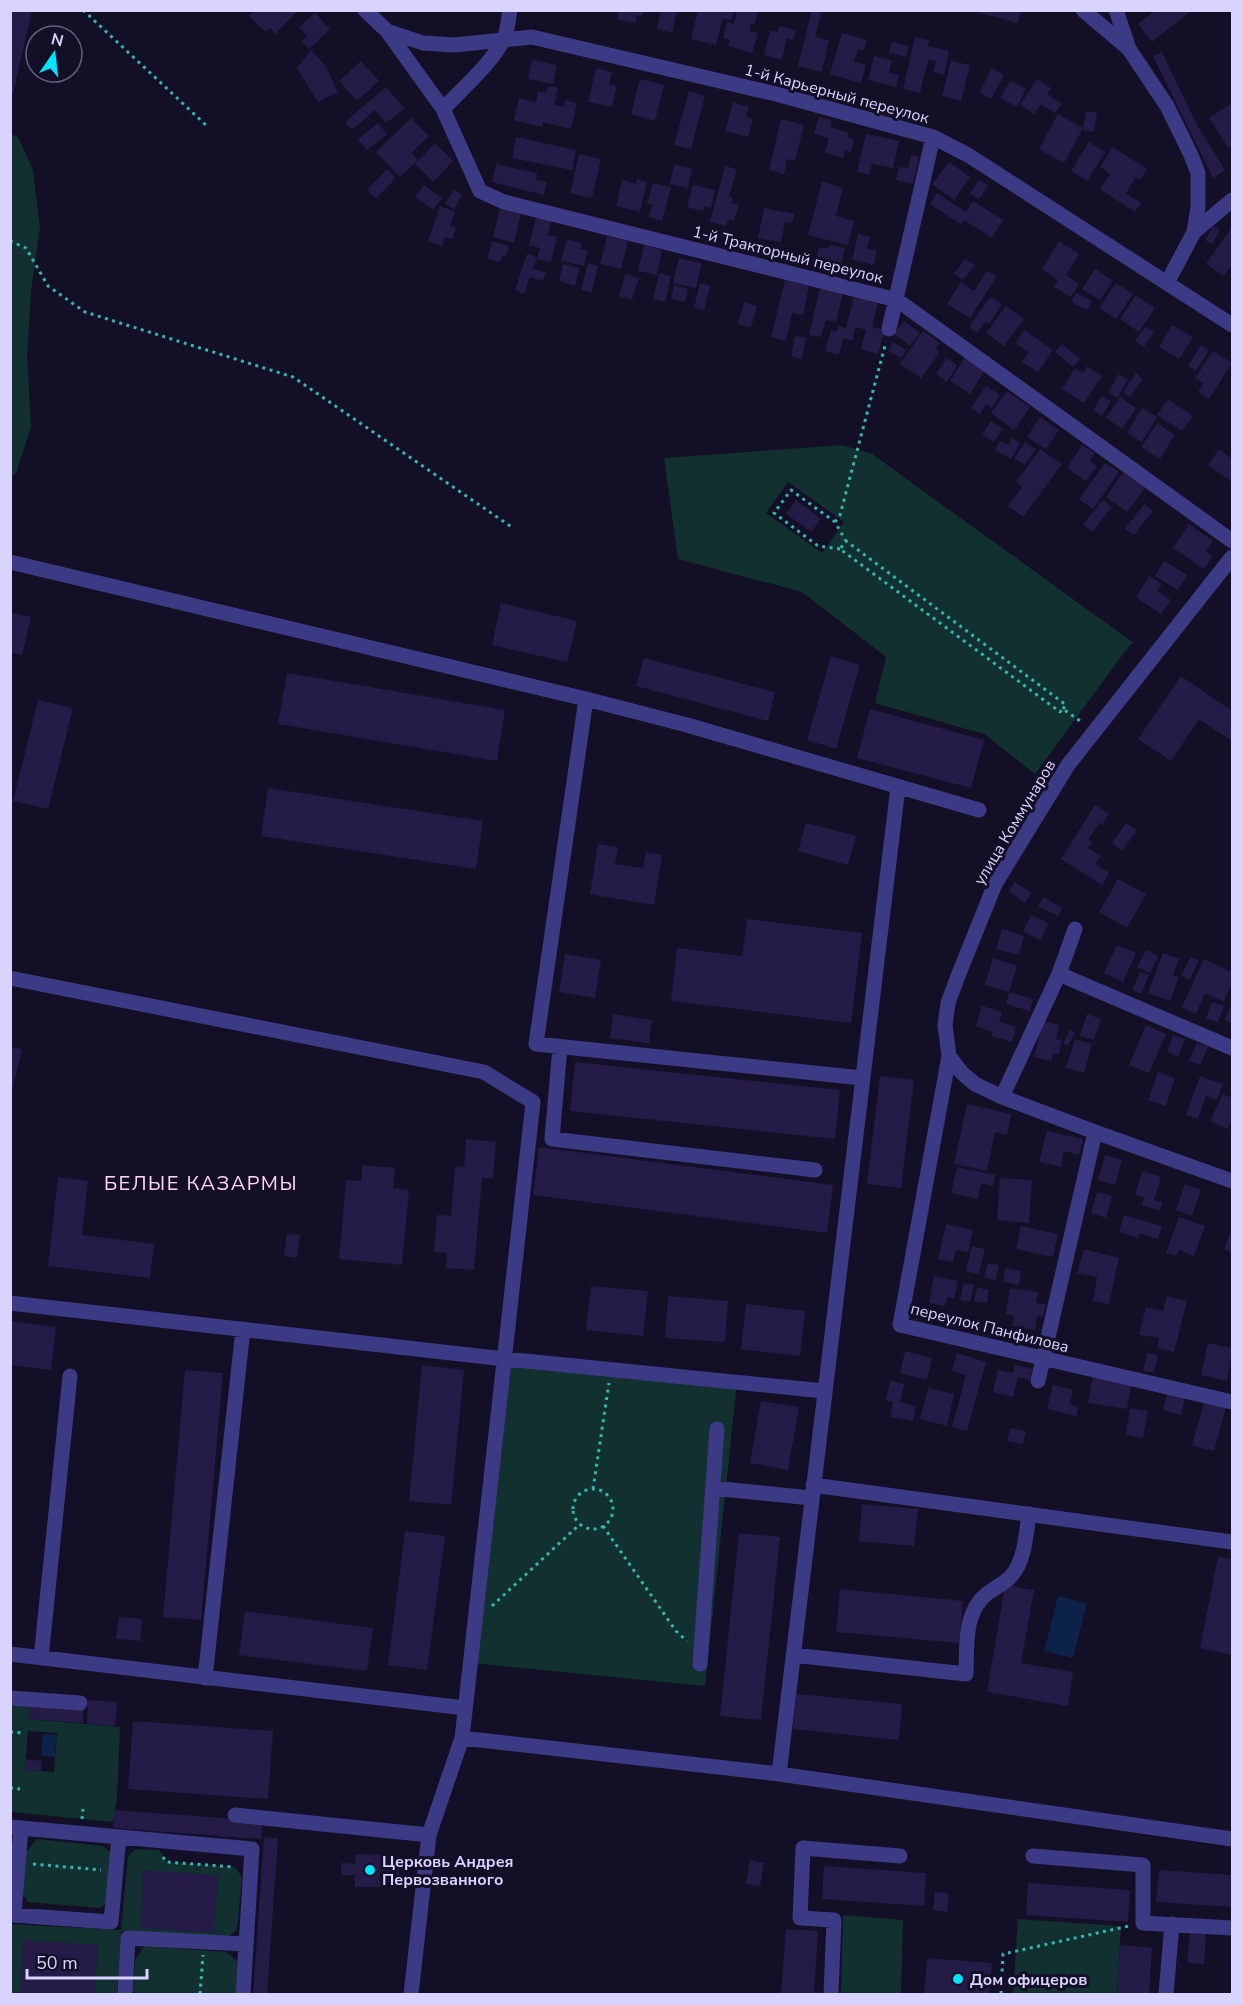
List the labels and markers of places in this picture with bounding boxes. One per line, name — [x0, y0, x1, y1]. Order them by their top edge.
place label: Церковь Андрея Первозванного — [382, 1851, 514, 1891]
marker: Церковь Андрея Первозванного — [363, 1863, 377, 1877]
place label: Дом офицеров — [970, 1969, 1087, 1991]
marker: Дом офицеров — [951, 1972, 965, 1986]

